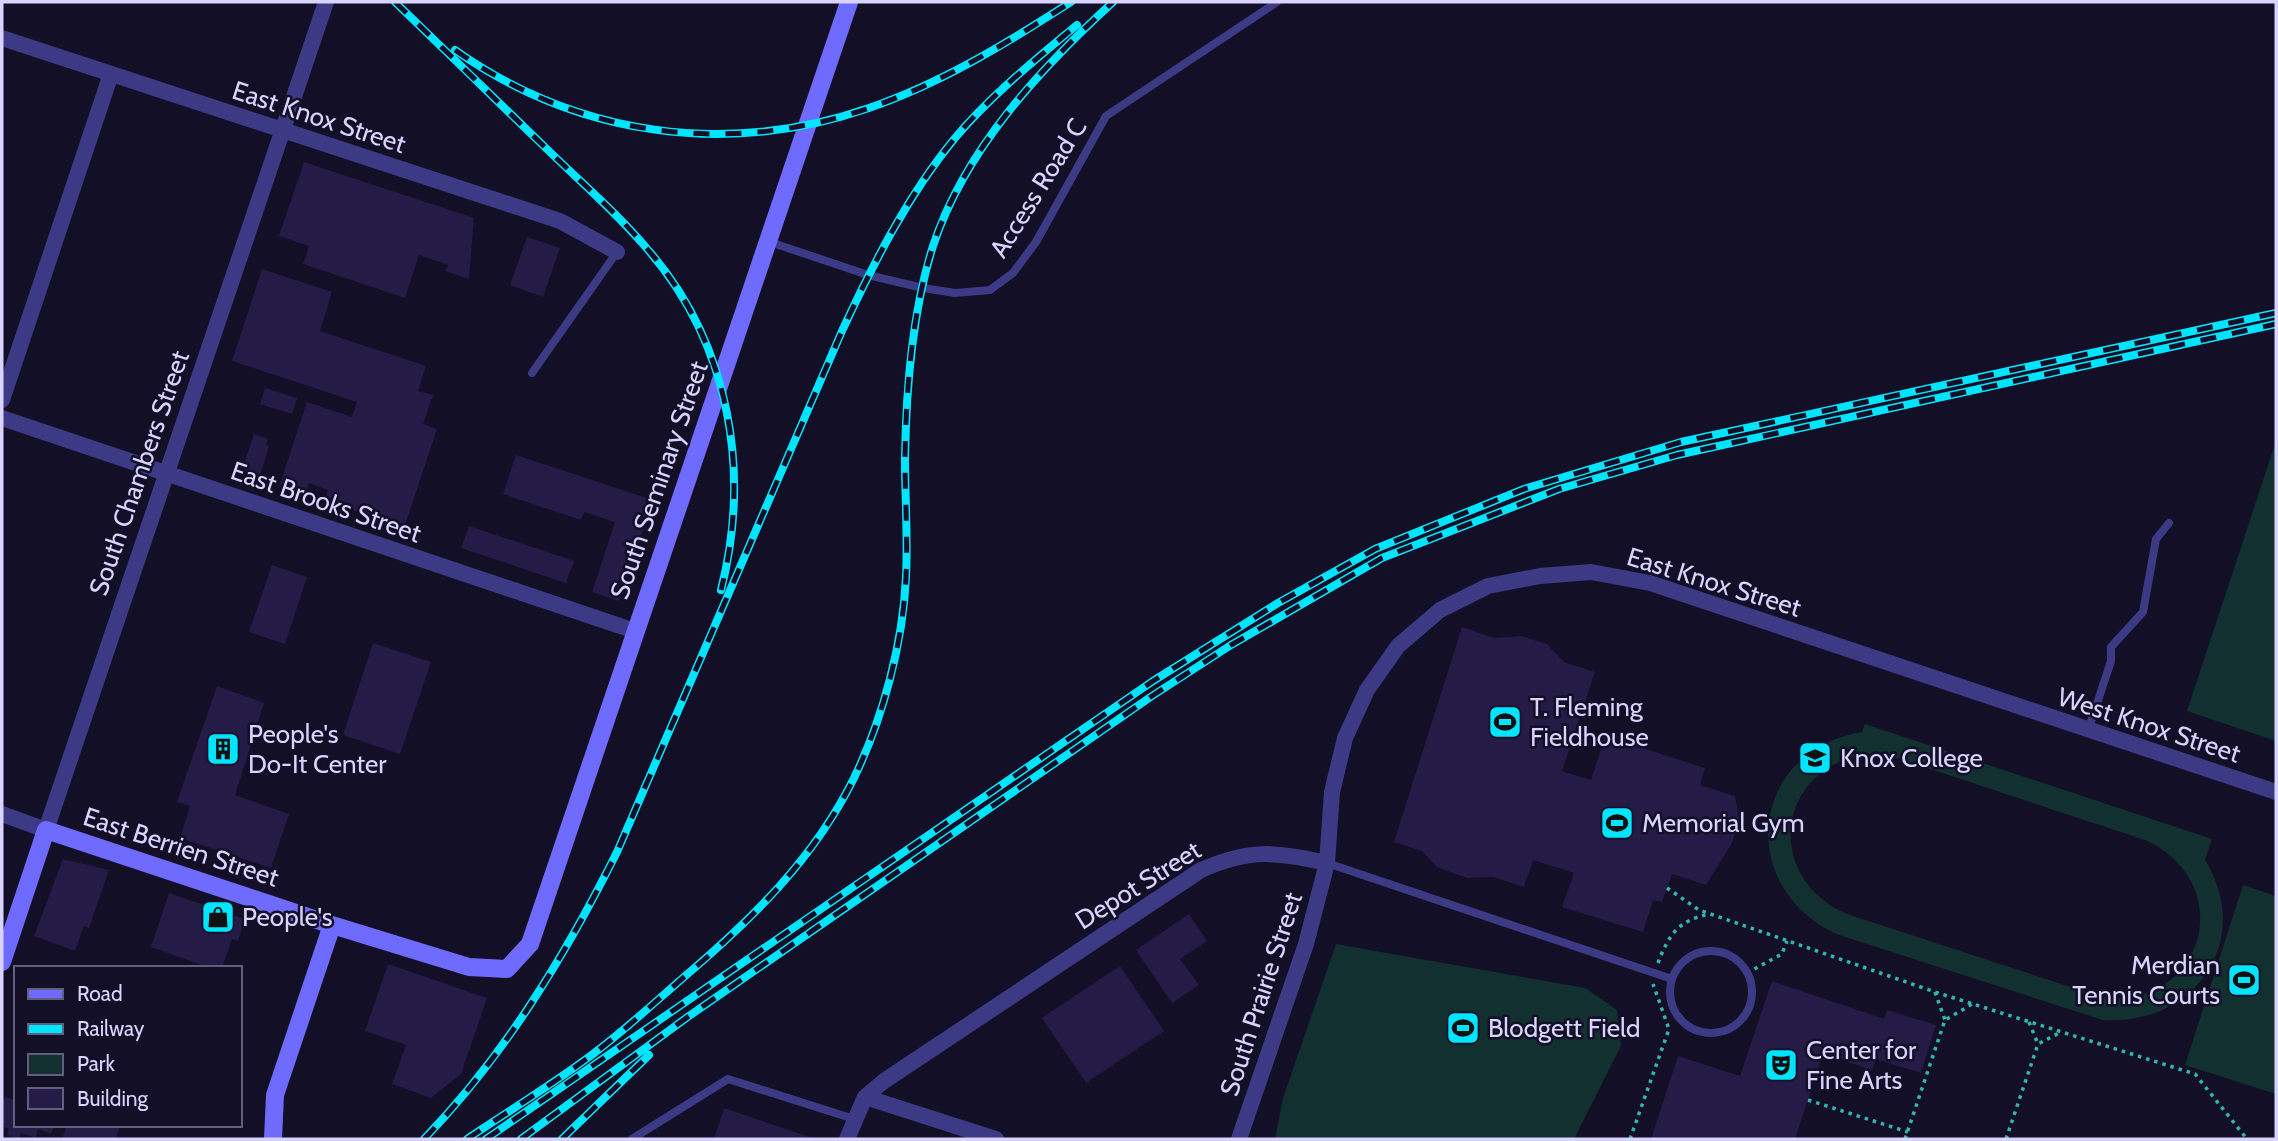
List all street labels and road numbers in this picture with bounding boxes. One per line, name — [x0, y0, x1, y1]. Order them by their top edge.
street label: East Knox Street — [228, 74, 410, 160]
street label: Access Road C — [983, 113, 1093, 263]
street label: South Chambers Street — [82, 346, 196, 600]
street label: South Seminary Street — [603, 357, 715, 603]
street label: East Brooks Street — [227, 454, 426, 550]
street label: East Knox Street — [1623, 540, 1805, 624]
street label: West Knox Street — [2054, 680, 2245, 770]
street label: East Berrien Street — [79, 800, 283, 894]
street label: Depot Street — [1069, 834, 1207, 936]
street label: South Prairie Street — [1213, 888, 1309, 1100]

